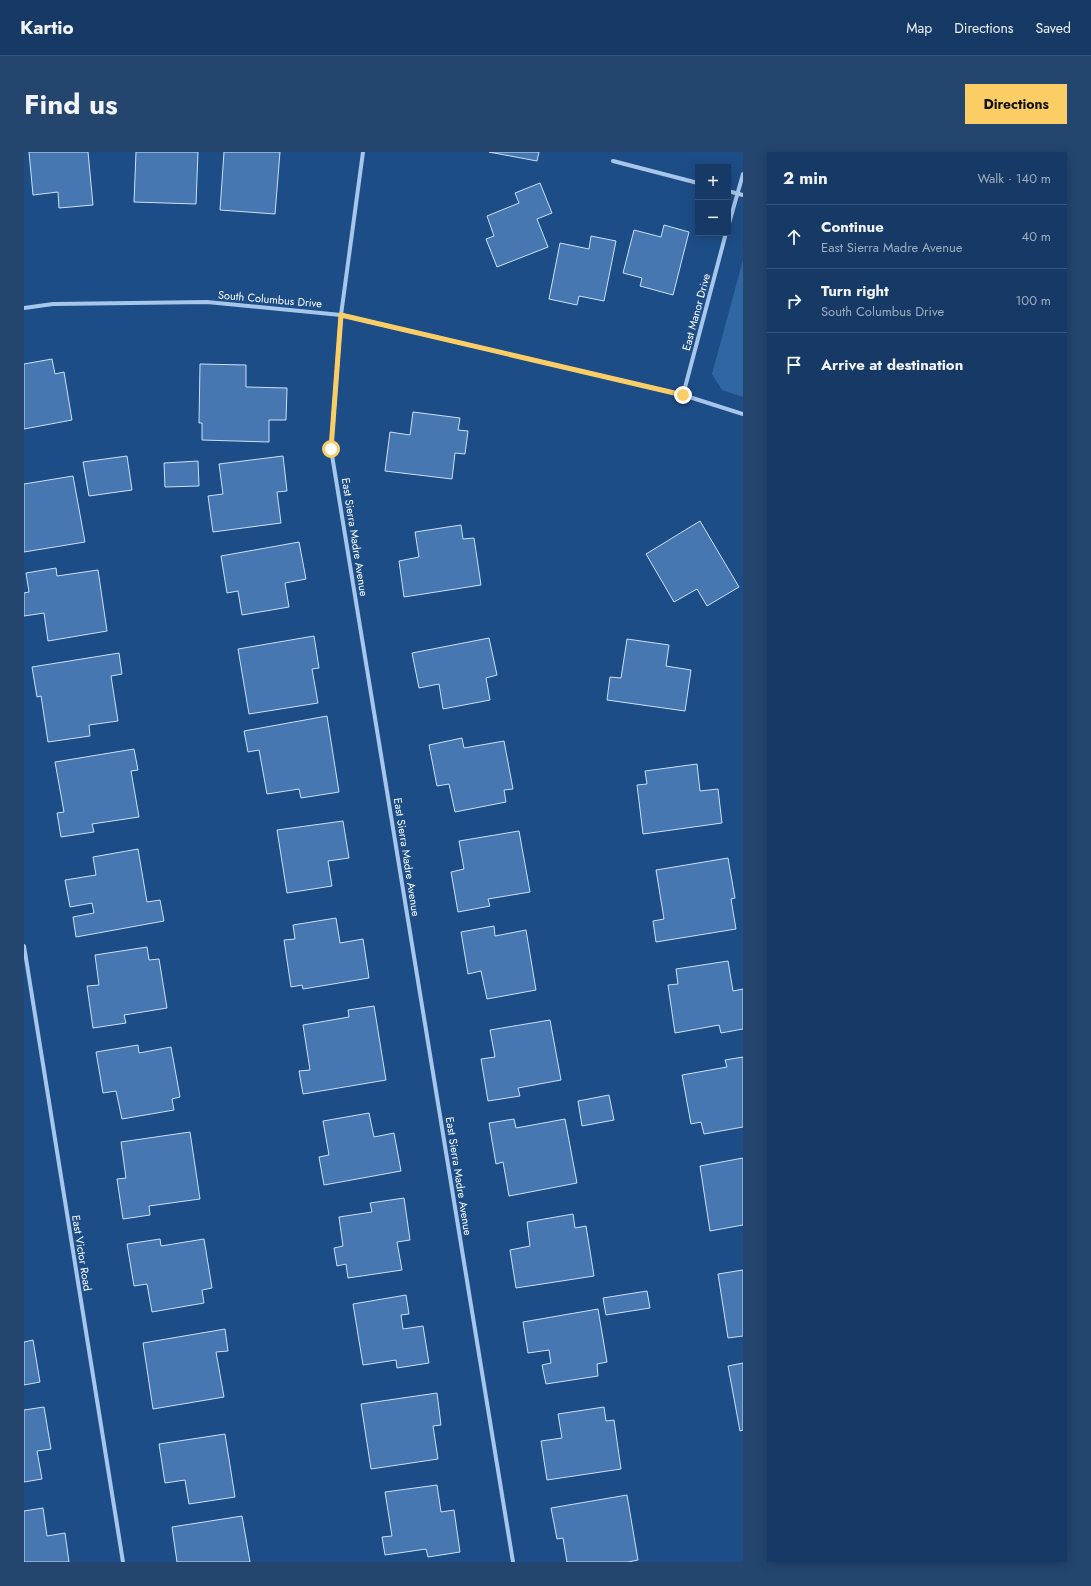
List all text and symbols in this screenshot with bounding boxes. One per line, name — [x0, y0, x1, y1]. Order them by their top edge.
text: Kartio — [20, 14, 74, 41]
text: Map — [906, 18, 932, 38]
text: Directions — [954, 18, 1014, 38]
text: Saved — [1036, 18, 1071, 38]
text: Find us — [24, 84, 118, 125]
button: Directions — [965, 84, 1067, 124]
map controls — [695, 164, 731, 236]
button: + — [695, 164, 731, 200]
text: 2 min — [783, 166, 828, 190]
text: Walk · 140 m — [977, 169, 1051, 188]
button: − — [695, 200, 731, 236]
text: Continue — [821, 216, 884, 238]
icon: ahead — [783, 226, 805, 248]
text: 40 m — [1022, 227, 1051, 246]
text: East Sierra Madre Avenue — [821, 238, 962, 257]
street label: East Manor Drive — [678, 271, 714, 352]
text: Turn right — [821, 280, 889, 302]
street label: South Columbus Drive — [217, 286, 323, 312]
icon: right — [783, 290, 805, 312]
text: 100 m — [1016, 291, 1051, 310]
text: South Columbus Drive — [821, 302, 944, 321]
icon: arrive — [783, 354, 805, 376]
text: Arrive at destination — [821, 354, 963, 376]
route end — [674, 386, 692, 404]
route start — [322, 440, 340, 458]
street label: East Sierra Madre Avenue — [338, 477, 372, 598]
street label: East Sierra Madre Avenue — [390, 797, 424, 918]
street label: East Sierra Madre Avenue — [442, 1116, 476, 1237]
street label: East Victor Road — [68, 1214, 96, 1292]

